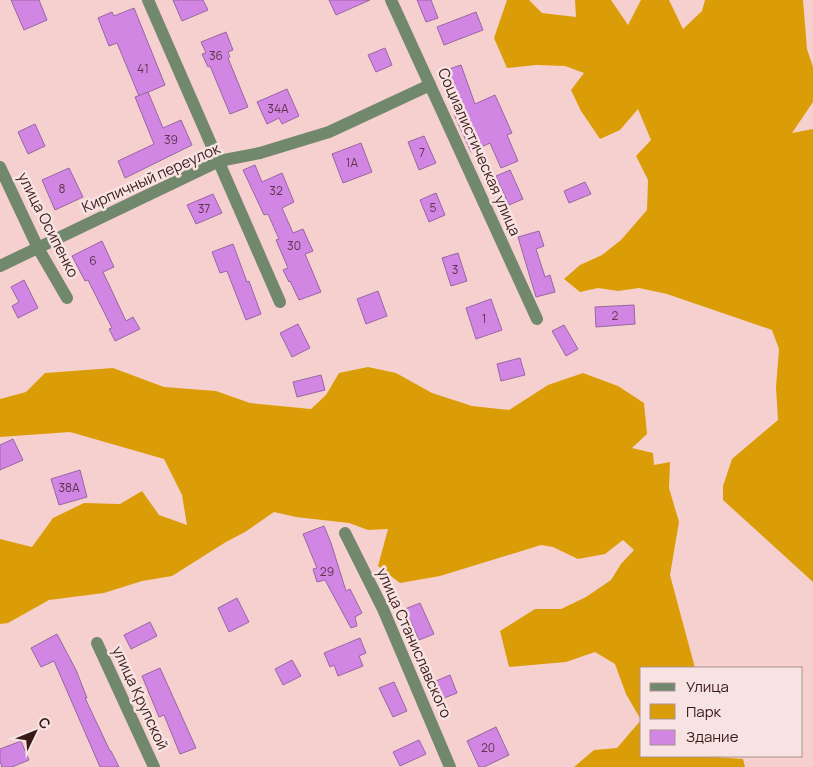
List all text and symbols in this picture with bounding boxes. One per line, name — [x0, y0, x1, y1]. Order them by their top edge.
house number: 36 — [209, 47, 223, 64]
house number: 41 — [137, 60, 149, 77]
street label: Социалистическая улица — [433, 64, 526, 239]
house number: 34А — [267, 100, 289, 117]
house number: 39 — [164, 131, 178, 148]
street label: Кирпичный переулок — [78, 137, 224, 218]
house number: 7 — [419, 144, 425, 161]
house number: 1А — [346, 154, 359, 171]
street label: улица Осипенко — [13, 169, 84, 281]
house number: 8 — [59, 180, 66, 197]
house number: 32 — [269, 182, 283, 199]
house number: 5 — [430, 199, 437, 216]
house number: 37 — [198, 200, 210, 217]
house number: 30 — [287, 237, 301, 254]
house number: 6 — [89, 252, 97, 269]
house number: 3 — [452, 261, 458, 278]
house number: 2 — [612, 307, 619, 324]
house number: 1 — [482, 310, 486, 327]
house number: 38А — [58, 479, 80, 496]
house number: 29 — [320, 563, 334, 580]
street label: улица Станиславского — [372, 564, 457, 721]
street label: улица Крупской — [107, 642, 174, 753]
legend — [640, 667, 803, 757]
text: Улица — [686, 676, 729, 697]
text: Парк — [686, 701, 722, 722]
north arrow — [10, 707, 60, 757]
text: С — [34, 713, 55, 733]
text: Здание — [686, 726, 739, 747]
house number: 20 — [481, 739, 495, 756]

